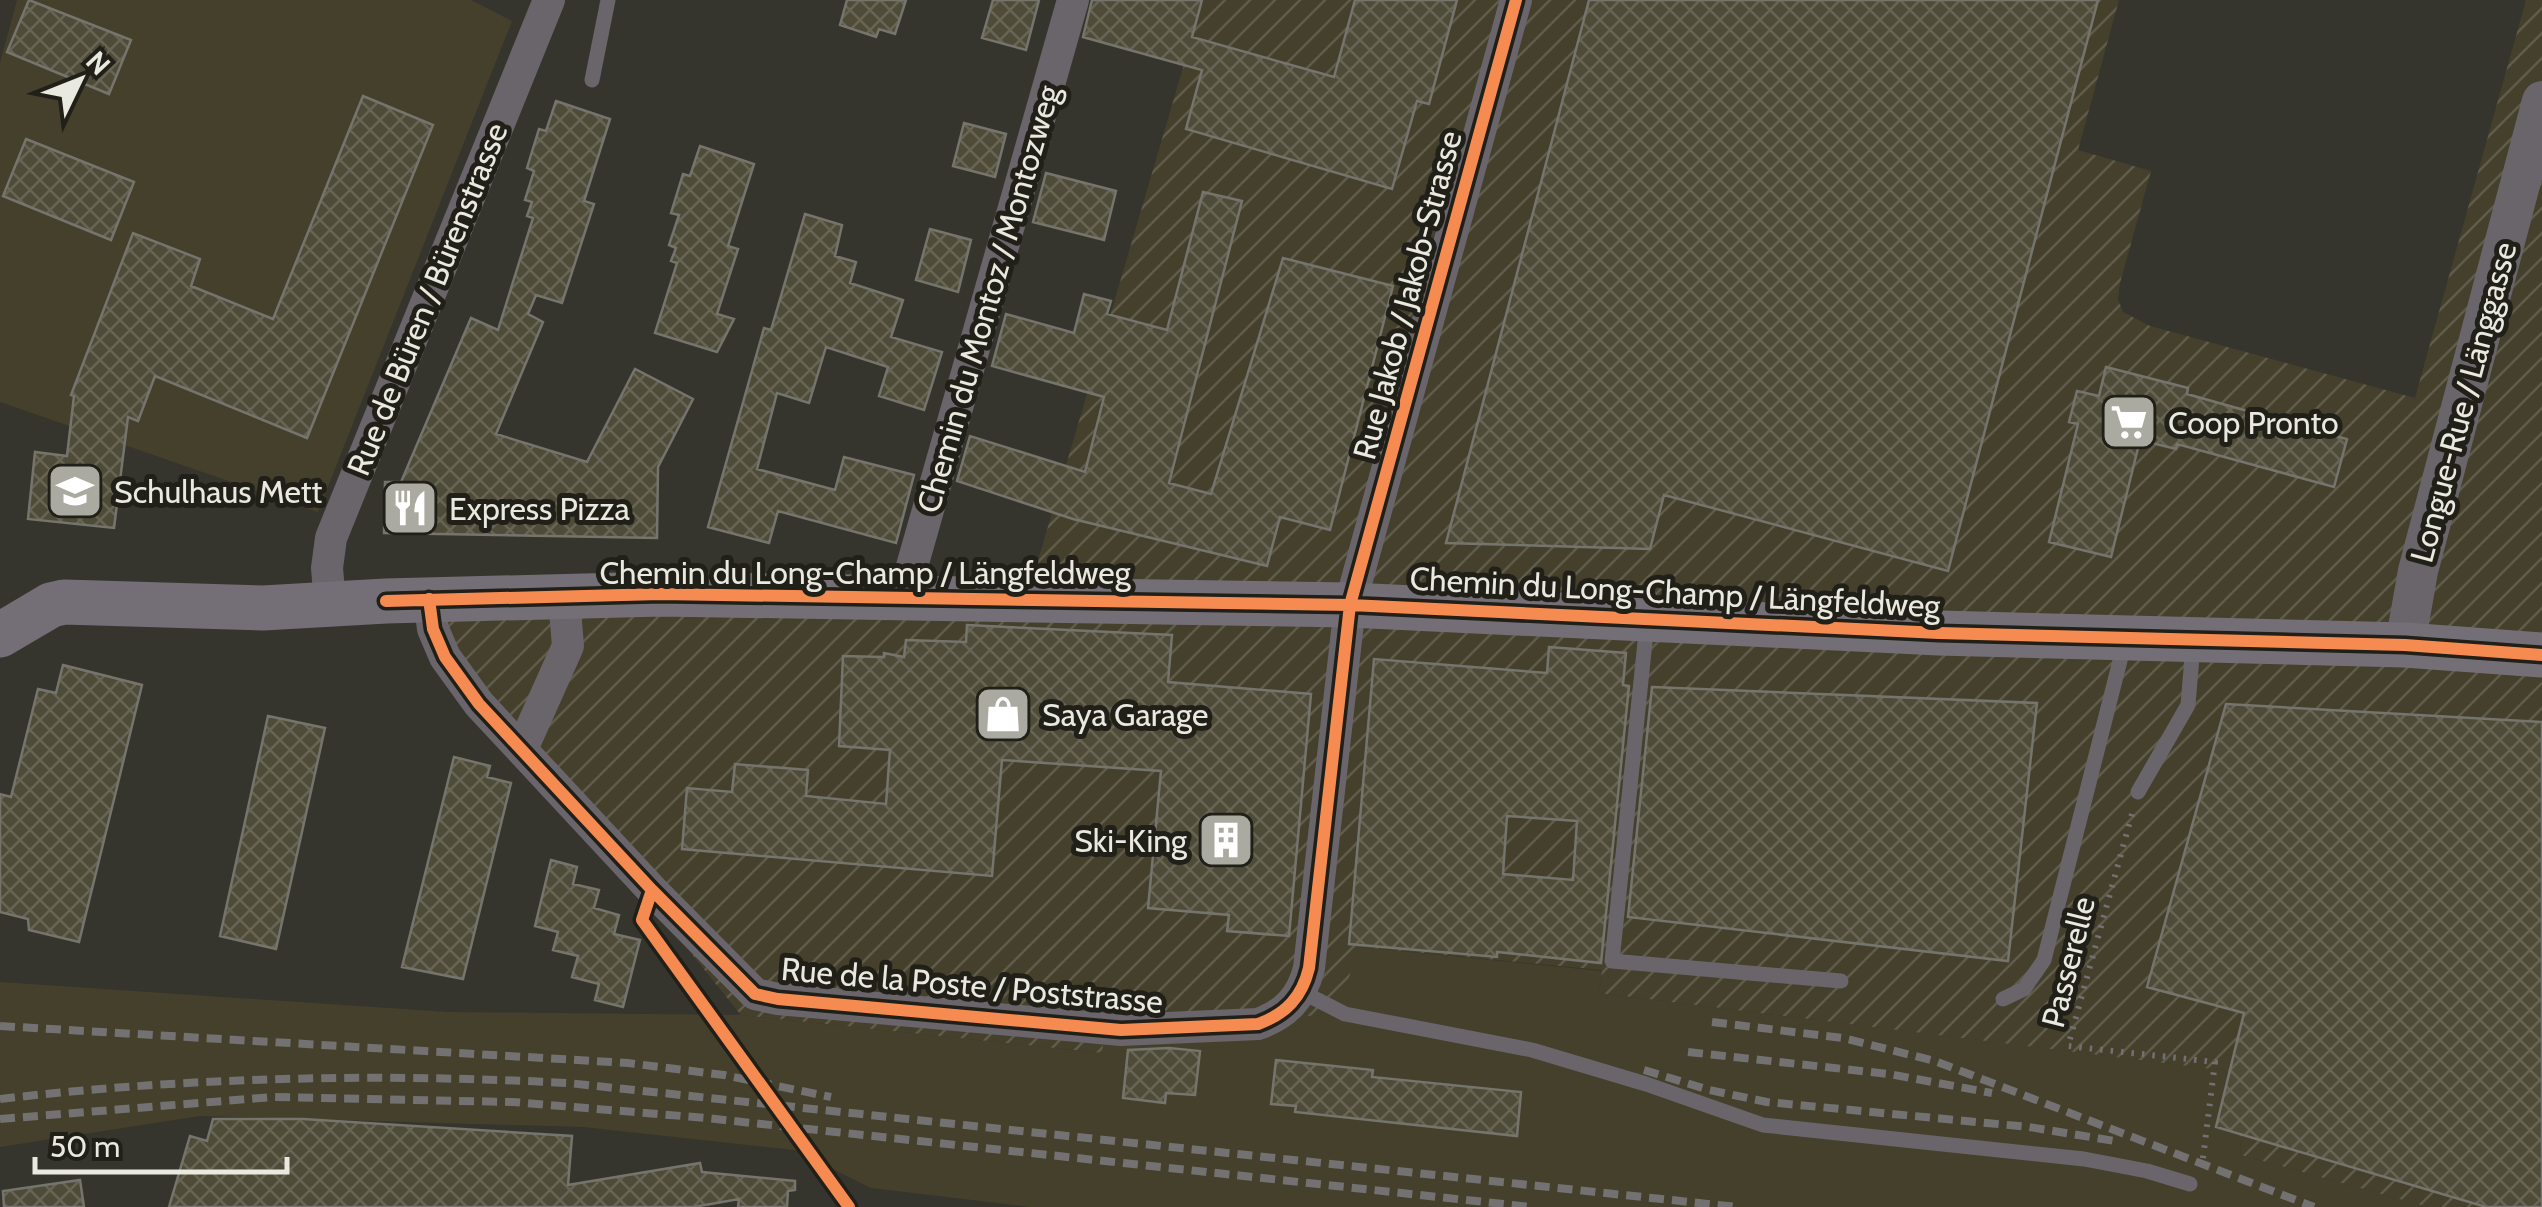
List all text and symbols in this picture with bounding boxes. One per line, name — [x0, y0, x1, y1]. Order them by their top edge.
north arrow — [30, 30, 130, 130]
text: N — [79, 44, 117, 82]
street label: Chemin du Montoz / Montozweg — [908, 80, 1068, 517]
street label: Rue de Büren / Bürenstrasse — [338, 117, 516, 481]
street label: Rue Jakob / Jakob-Strasse — [1344, 126, 1470, 464]
street label: Longue-Rue / Länggasse — [2401, 238, 2525, 566]
supermarket icon: Coop Pronto — [2099, 392, 2159, 452]
place label: Coop Pronto — [2168, 403, 2339, 442]
school or university icon: Schulhaus Mett — [45, 461, 105, 521]
place label: Schulhaus Mett — [114, 472, 323, 511]
restaurant icon: Express Pizza — [380, 478, 440, 538]
place label: Express Pizza — [449, 489, 631, 528]
street label: Chemin du Long-Champ / Längfeldweg — [599, 553, 1132, 592]
street label: Chemin du Long-Champ / Längfeldweg — [1409, 559, 1942, 625]
shop icon: Saya Garage — [973, 684, 1033, 744]
place label: Saya Garage — [1042, 695, 1208, 734]
building icon: Ski-King — [1196, 810, 1256, 870]
place label: Ski-King — [1074, 821, 1188, 860]
street label: Passerelle — [2033, 893, 2103, 1031]
street label: Rue de la Poste / Poststrasse — [780, 949, 1164, 1021]
scale bar — [35, 1112, 288, 1174]
text: 50 m — [50, 1128, 120, 1165]

